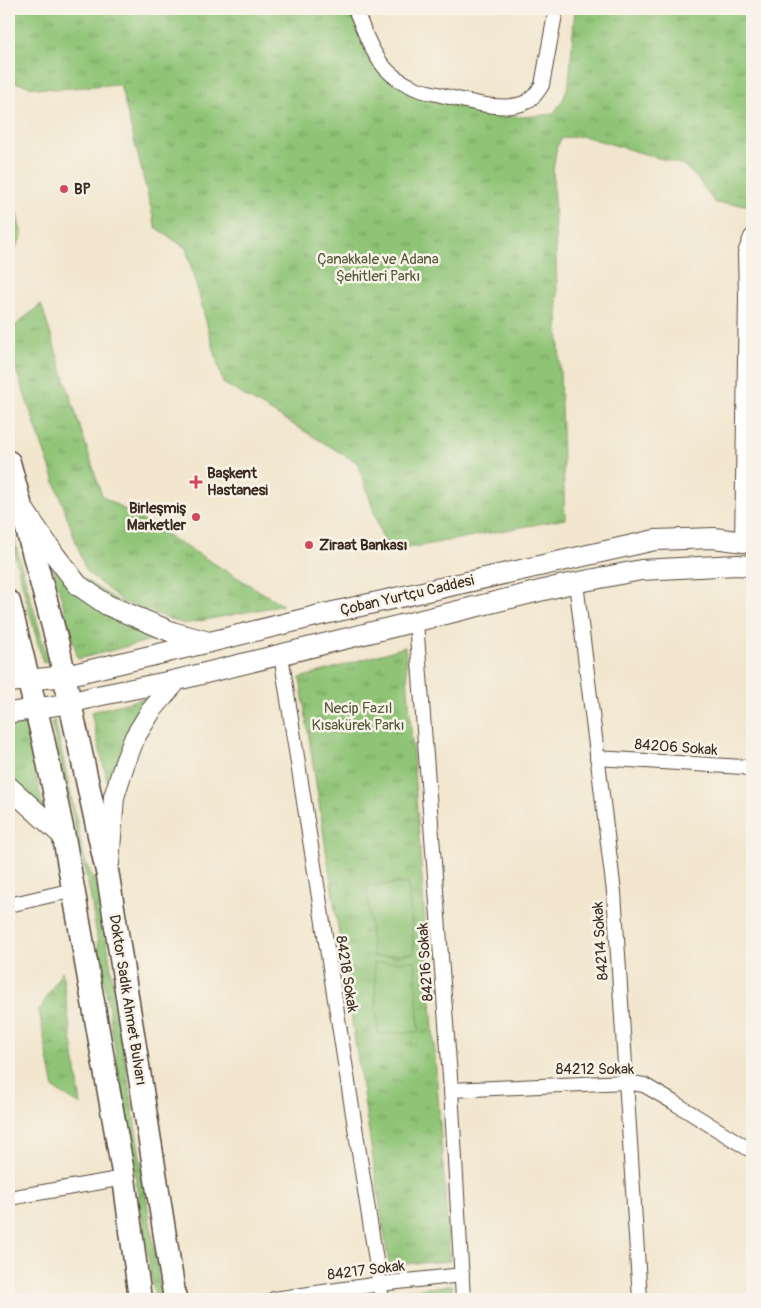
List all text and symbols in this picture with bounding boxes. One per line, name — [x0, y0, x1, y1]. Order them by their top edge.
place label: BP — [74, 180, 91, 199]
marker: BP — [58, 183, 70, 195]
park label: Çanakkale ve Adana Şehitleri Parkı — [317, 250, 439, 286]
place label: Başkent Hastanesi — [207, 464, 268, 500]
marker: Başkent Hastanesi — [189, 475, 203, 489]
place label: Birleşmiş Marketler — [127, 499, 187, 535]
marker: Birleşmiş Marketler — [190, 511, 202, 523]
place label: Ziraat Bankası — [319, 536, 408, 555]
marker: Ziraat Bankası — [303, 539, 315, 551]
street label: Çoban Yurtçu Caddesi — [338, 571, 476, 620]
park label: Necip Fazıl Kısakürek Parkı — [311, 699, 405, 735]
street label: 84206 Sokak — [634, 735, 719, 760]
street label: 84214 Sokak — [588, 900, 613, 981]
street label: Doktor Sadık Ahmet Bulvarı — [105, 913, 150, 1087]
street label: 84216 Sokak — [413, 921, 438, 1002]
street label: 84218 Sokak — [331, 934, 362, 1015]
street label: 84212 Sokak — [556, 1060, 635, 1079]
street label: 84217 Sokak — [326, 1256, 407, 1285]

